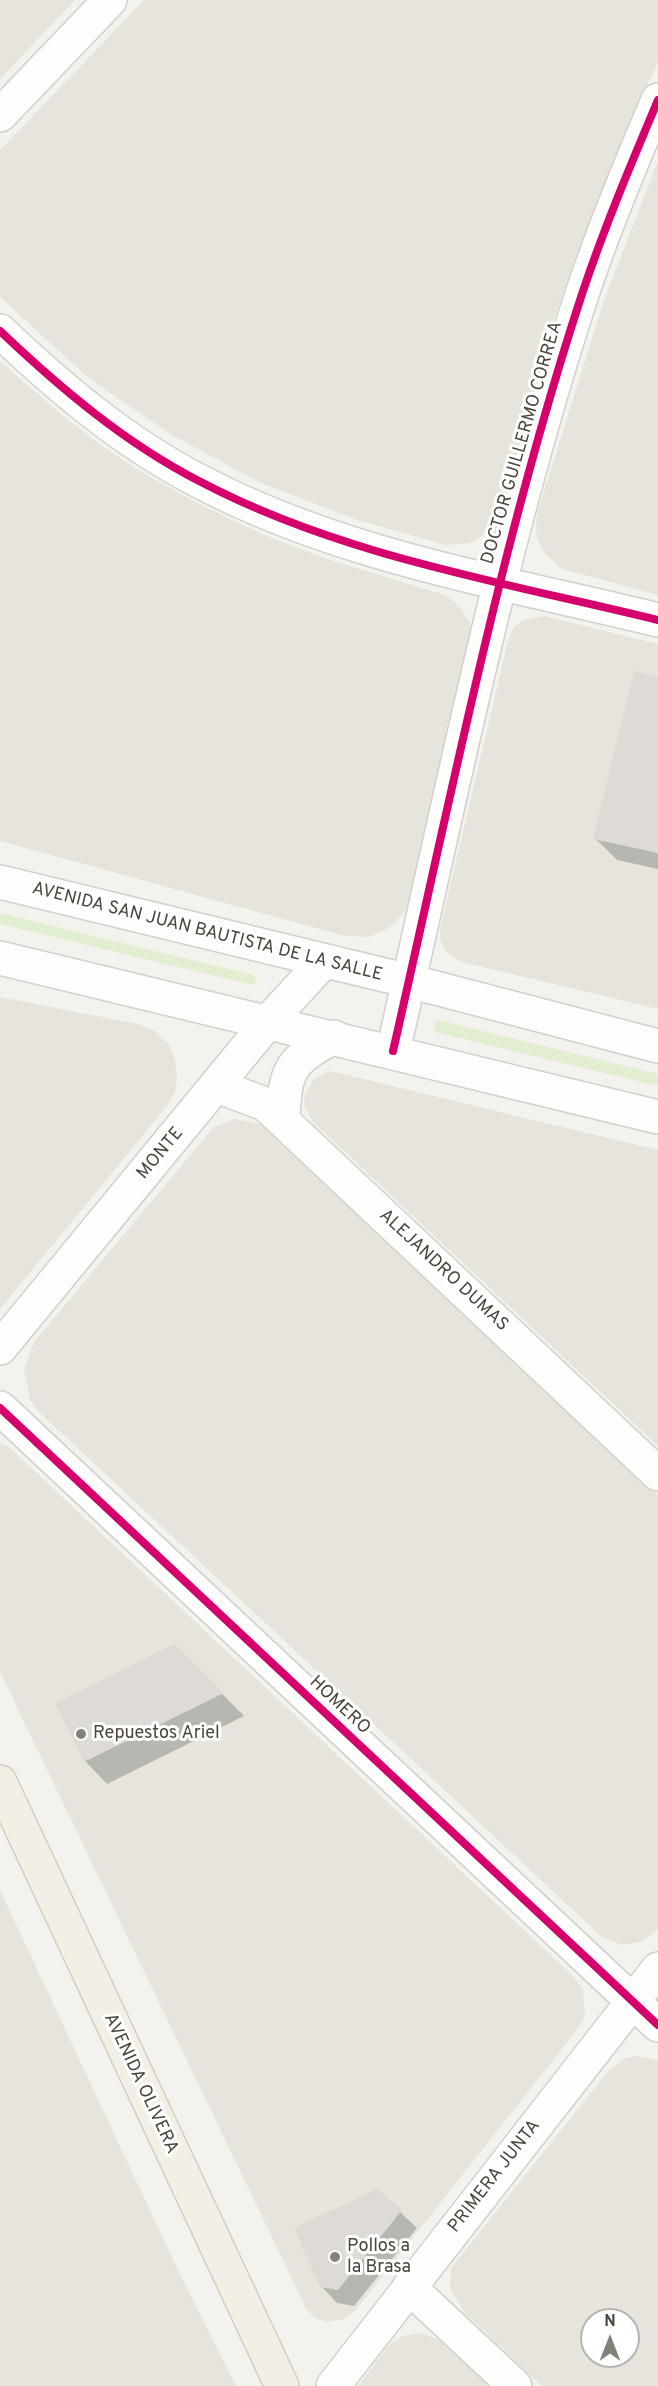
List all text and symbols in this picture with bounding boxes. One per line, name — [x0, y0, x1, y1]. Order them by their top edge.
street label: DOCTOR GUILLERMO CORREA — [478, 319, 568, 567]
street label: AVENIDA SAN JUAN BAUTISTA DE LA SALLE — [29, 879, 385, 987]
street label: MONTE — [133, 1124, 189, 1184]
street label: ALEJANDRO DUMAS — [374, 1205, 512, 1337]
street label: HOMERO — [304, 1672, 374, 1740]
place label: Repuestos Ariel — [93, 1723, 220, 1745]
marker: Repuestos Ariel — [74, 1727, 88, 1741]
street label: AVENIDA OLIVERA — [98, 2010, 182, 2158]
street label: PRIMERA JUNTA — [444, 2116, 546, 2238]
place label: Pollos a la Brasa — [347, 2236, 411, 2278]
marker: Pollos a la Brasa — [328, 2250, 342, 2264]
north arrow — [580, 2308, 640, 2368]
text: N — [604, 2312, 616, 2332]

